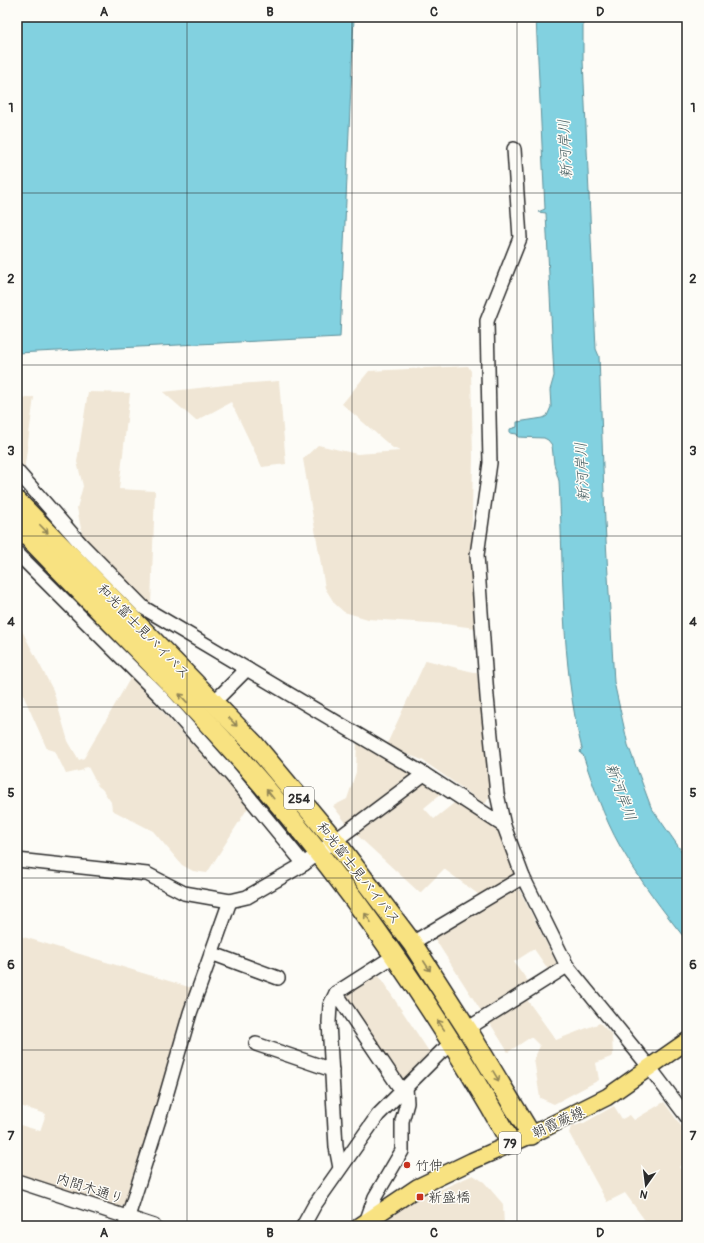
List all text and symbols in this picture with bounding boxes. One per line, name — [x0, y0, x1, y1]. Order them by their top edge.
text: A — [100, 4, 109, 20]
text: B — [266, 4, 274, 20]
text: C — [430, 4, 438, 20]
text: D — [596, 4, 604, 20]
text: 1 — [8, 100, 14, 116]
text: 1 — [690, 100, 696, 116]
water label: 新河岸川 — [554, 119, 577, 179]
text: 2 — [7, 271, 15, 287]
text: 2 — [689, 271, 697, 287]
water label: 新河岸川 — [571, 442, 594, 502]
text: 3 — [7, 443, 15, 459]
text: 3 — [689, 443, 697, 459]
one-way arrow — [39, 524, 49, 534]
street label: 和光富士見バイパス — [94, 580, 193, 682]
text: 4 — [7, 614, 15, 630]
text: 4 — [689, 614, 697, 630]
one-way arrow — [178, 692, 187, 703]
one-way arrow — [228, 717, 238, 727]
water label: 新河岸川 — [601, 761, 640, 824]
text: 5 — [7, 785, 15, 801]
text: 5 — [689, 785, 697, 801]
road number: 254 — [284, 787, 314, 809]
one-way arrow — [265, 788, 274, 799]
street label: 和光富士見バイパス — [313, 819, 404, 928]
one-way arrow — [364, 912, 372, 923]
text: 6 — [7, 957, 15, 973]
text: 6 — [689, 957, 697, 973]
one-way arrow — [423, 960, 431, 971]
one-way arrow — [437, 1020, 445, 1031]
one-way arrow — [492, 1070, 500, 1082]
street label: 朝霞蕨線 — [529, 1103, 587, 1142]
text: 7 — [8, 1128, 15, 1144]
text: 7 — [690, 1128, 697, 1144]
road number: 79 — [499, 1132, 521, 1154]
place label: 竹仲 — [415, 1157, 443, 1174]
marker: 竹仲 — [402, 1160, 412, 1170]
north arrow — [626, 1165, 666, 1205]
street label: 内間木通り — [54, 1170, 126, 1207]
text: N — [638, 1187, 649, 1201]
place label: 新盛橋 — [428, 1189, 470, 1206]
marker: 新盛橋 — [415, 1192, 425, 1202]
text: A — [100, 1225, 109, 1241]
text: B — [266, 1225, 274, 1241]
text: C — [430, 1225, 438, 1241]
text: D — [596, 1225, 604, 1241]

